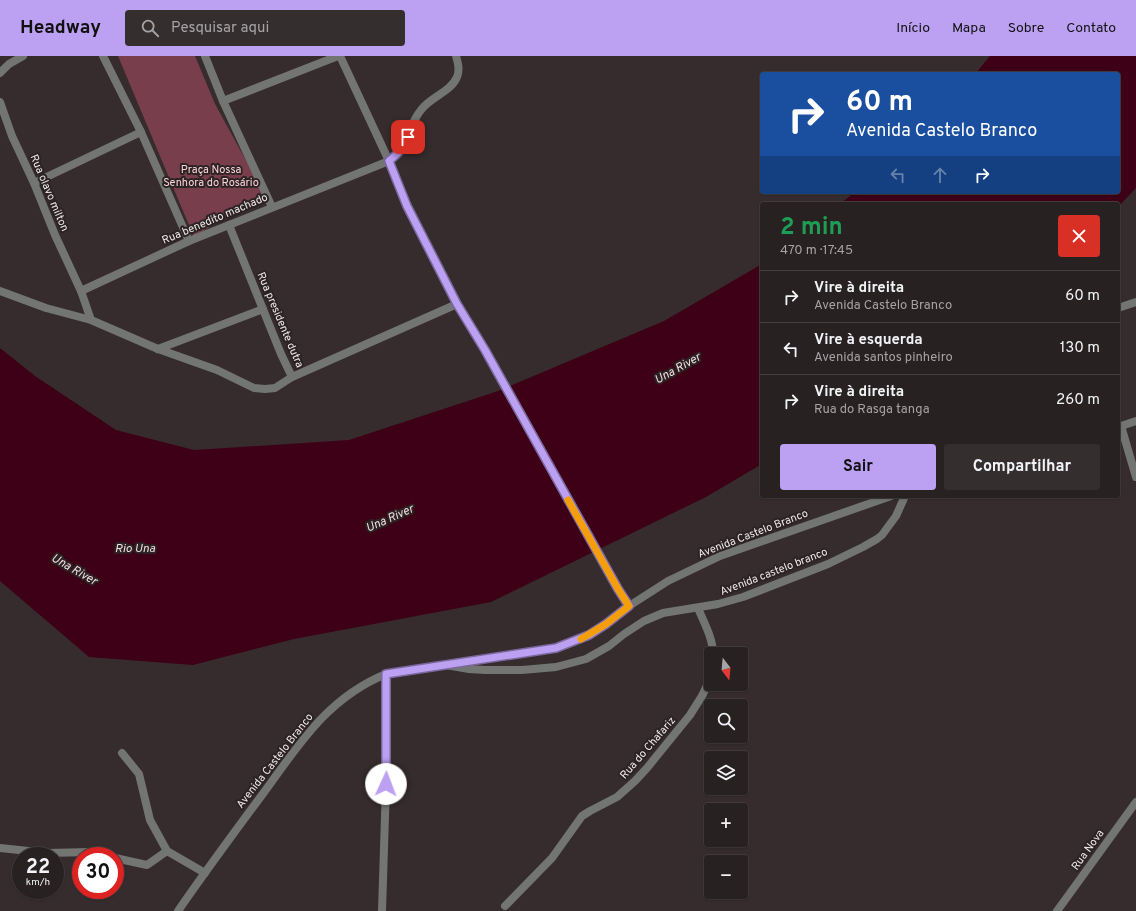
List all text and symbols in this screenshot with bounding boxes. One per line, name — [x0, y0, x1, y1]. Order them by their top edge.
search box — [125, 10, 405, 46]
text: Headway — [20, 16, 101, 40]
icon: search — [139, 17, 161, 39]
text: Pesquisar aqui — [171, 19, 269, 38]
text: Início — [896, 20, 930, 37]
text: Mapa — [952, 20, 986, 37]
text: Sobre — [1008, 20, 1044, 37]
text: Contato — [1066, 20, 1116, 37]
text: 60 m — [846, 85, 913, 121]
icon: right — [780, 88, 832, 140]
pin — [391, 120, 425, 154]
text: Avenida Castelo Branco — [846, 120, 1037, 143]
icon: arrive — [397, 126, 419, 148]
street label: Rua olavo milton — [26, 152, 72, 234]
park label: Praça Nossa Senhora do Rosário — [163, 163, 259, 190]
icon: left — [887, 164, 909, 186]
icon: ahead — [929, 164, 951, 186]
icon: right — [971, 164, 993, 186]
street label: Rua benedito machado — [160, 190, 270, 248]
text: 2 min — [780, 213, 843, 243]
button: close — [1058, 215, 1100, 257]
text: 470 m · 17:45 — [780, 243, 853, 259]
street label: Rua presidente dutra — [254, 270, 307, 370]
text: Vire à direita — [814, 279, 904, 298]
icon: right — [780, 286, 802, 308]
text: 60 m — [1065, 287, 1100, 306]
text: Avenida Castelo Branco — [814, 298, 952, 314]
text: Vire à esquerda — [814, 331, 923, 350]
icon: left — [780, 338, 802, 360]
text: 130 m — [1060, 339, 1100, 358]
water label: Una River — [652, 349, 705, 388]
text: Avenida santos pinheiro — [814, 350, 953, 366]
text: Vire à direita — [814, 383, 904, 402]
icon: right — [780, 390, 802, 412]
text: 260 m — [1056, 391, 1100, 410]
text: Rua do Rasga tanga — [814, 402, 930, 418]
button: Sair — [780, 444, 936, 490]
button: Compartilhar — [944, 444, 1100, 490]
water label: Una River — [364, 501, 418, 537]
street label: Avenida Castelo Branco — [696, 507, 810, 561]
water label: Rio Una — [115, 541, 156, 557]
street label: Avenida castelo branco — [718, 545, 830, 599]
water label: Una River — [48, 550, 101, 590]
north arrow — [704, 647, 748, 691]
map controls — [704, 647, 748, 899]
button: search — [704, 699, 748, 743]
street label: Avenida Castelo Branco — [234, 711, 316, 811]
street label: Rua do Chafariz — [617, 714, 679, 782]
button: layers — [704, 751, 748, 795]
position arrow — [365, 763, 407, 805]
button: + — [704, 803, 748, 847]
street label: Rua Nova — [1069, 827, 1108, 873]
speed limit sign: 30 — [72, 847, 124, 899]
text: 22 — [26, 855, 50, 881]
button: − — [704, 855, 748, 899]
text: km/h — [26, 876, 50, 889]

